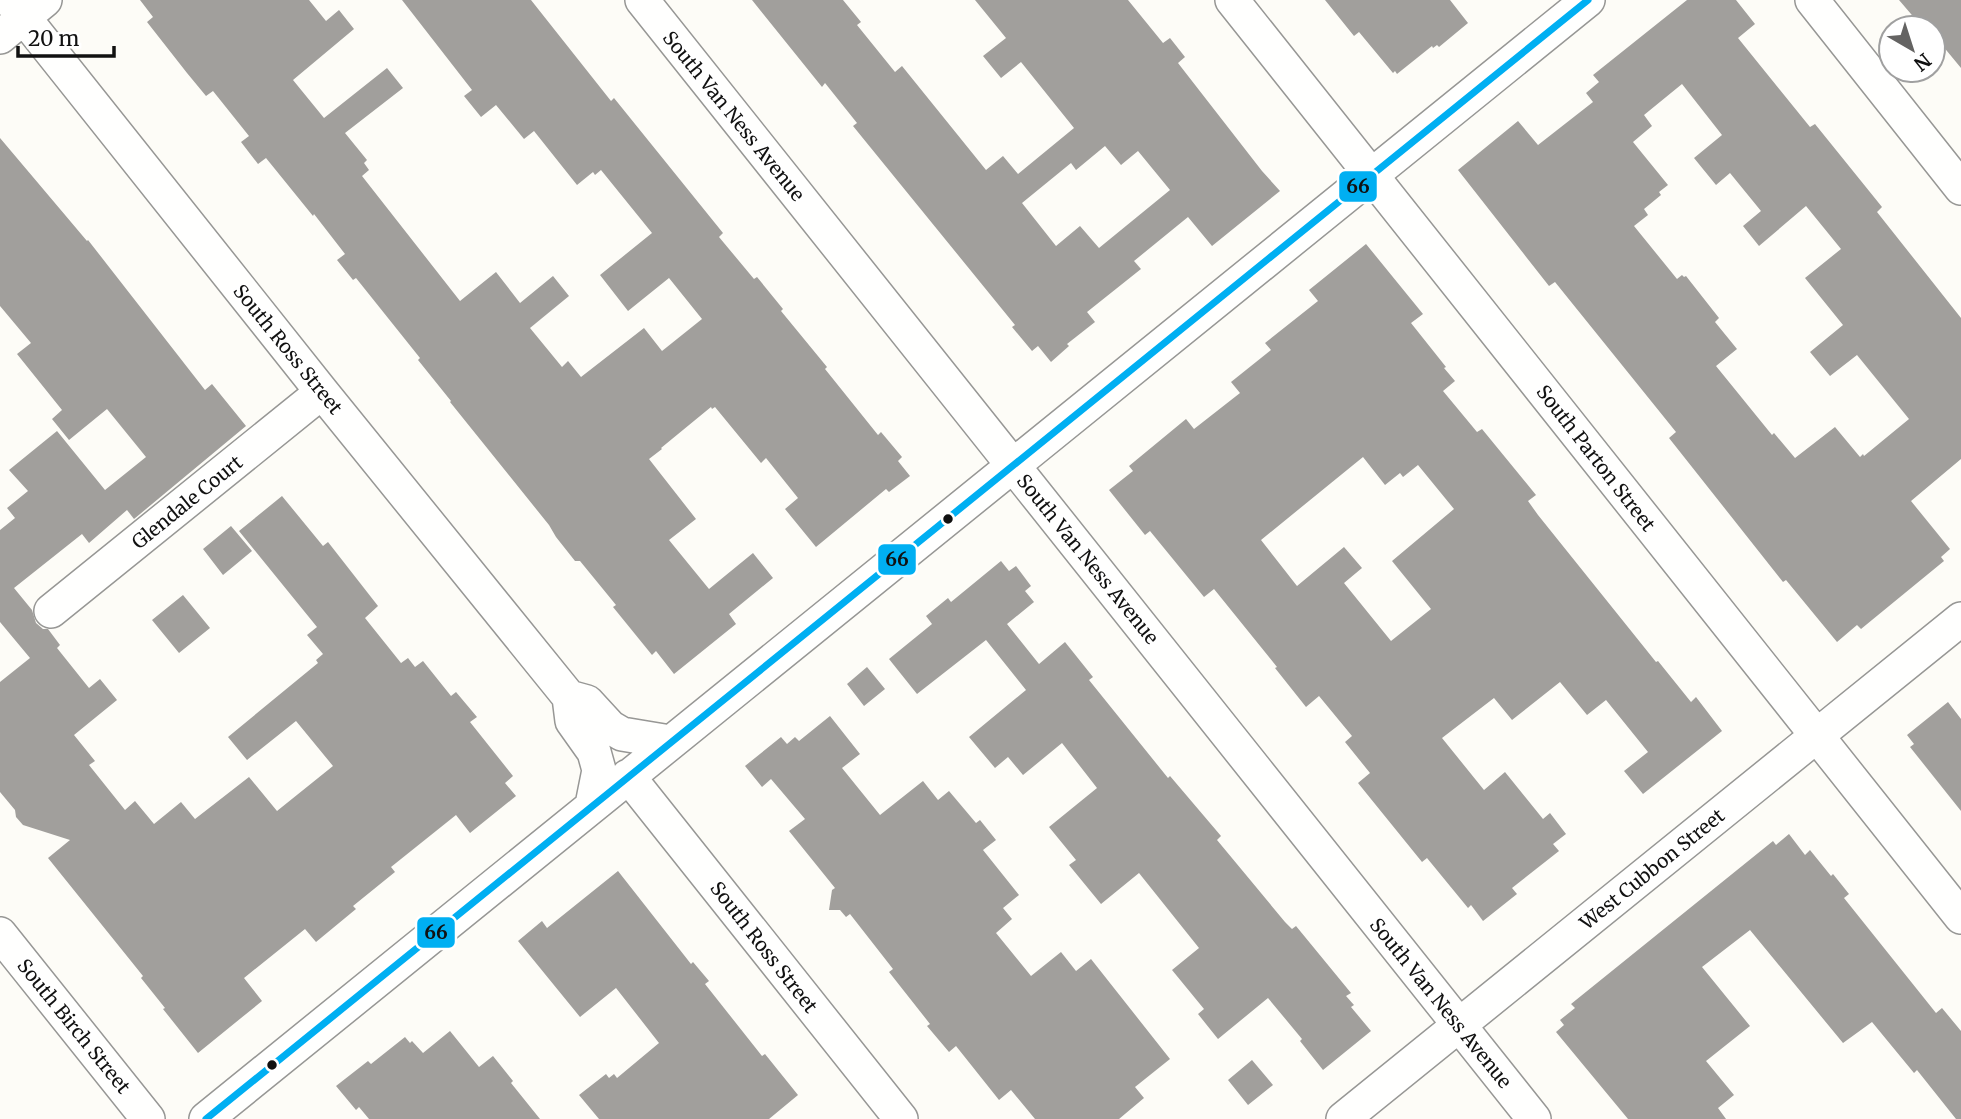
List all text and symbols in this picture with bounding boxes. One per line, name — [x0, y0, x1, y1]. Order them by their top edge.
scale bar — [18, 14, 114, 58]
north arrow — [1877, 14, 1947, 84]
text: 20 m — [28, 25, 80, 52]
street label: South Van Ness Avenue — [658, 26, 810, 206]
text: N — [1909, 48, 1936, 76]
line badge: 66 — [1338, 170, 1378, 203]
text: 66 — [1346, 174, 1370, 198]
street label: South Ross Street — [228, 279, 348, 419]
street label: South Parton Street — [1531, 380, 1661, 536]
street label: Glendale Court — [127, 450, 248, 554]
street label: South Van Ness Avenue — [1012, 469, 1164, 649]
unlabelled marker — [941, 512, 955, 526]
line badge: 66 — [877, 543, 917, 576]
text: 66 — [885, 547, 909, 571]
street label: West Cubbon Street — [1574, 803, 1730, 935]
street label: South Ross Street — [705, 876, 823, 1018]
street label: South Van Ness Avenue — [1365, 913, 1517, 1093]
line badge: 66 — [416, 916, 456, 949]
text: 66 — [424, 920, 448, 944]
street label: South Birch Street — [12, 954, 136, 1099]
unlabelled marker — [265, 1058, 279, 1072]

